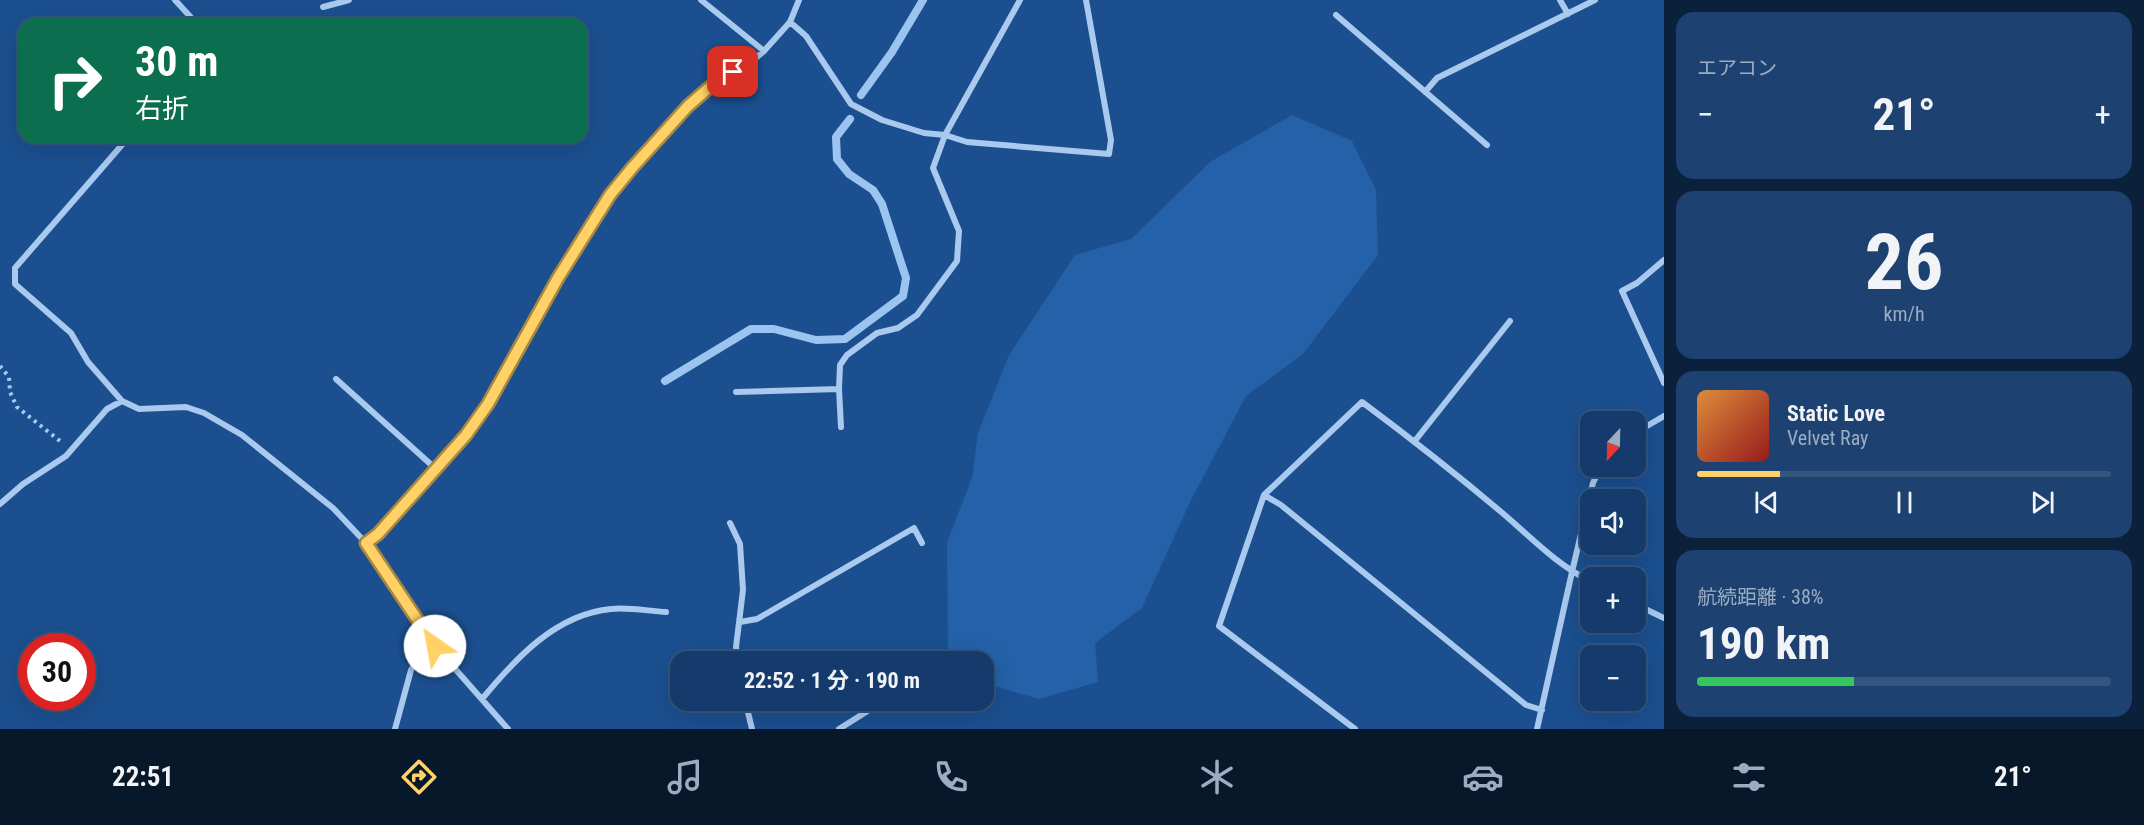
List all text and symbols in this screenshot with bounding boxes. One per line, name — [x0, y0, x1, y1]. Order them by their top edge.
text: 30 m — [135, 37, 218, 86]
icon: right — [36, 42, 114, 120]
pin — [707, 46, 758, 97]
icon: arrive — [716, 55, 749, 88]
text: エアコン — [1697, 56, 1777, 80]
text: 21° — [1873, 88, 1936, 141]
text: 右折 — [135, 93, 189, 125]
text: − — [1697, 95, 1714, 134]
text: + — [2095, 95, 2111, 134]
text: 26 — [1865, 217, 1943, 308]
text: km/h — [1883, 302, 1925, 326]
text: Static Love — [1787, 401, 1885, 426]
north arrow — [1580, 411, 1646, 477]
map controls — [1580, 411, 1646, 711]
text: Velvet Ray — [1787, 426, 1868, 450]
icon: previous — [1750, 486, 1783, 519]
icon: pause — [1888, 486, 1921, 519]
icon: next — [2026, 486, 2059, 519]
button: sound — [1580, 489, 1646, 555]
button: + — [1580, 567, 1646, 633]
text: 航続距離 · 38% — [1697, 585, 1823, 609]
position arrow — [403, 614, 467, 678]
text: 190 km — [1697, 617, 1830, 670]
speed limit sign: 30 — [18, 633, 96, 711]
button: − — [1580, 645, 1646, 711]
text: 22:52 · 1 分 · 190 m — [744, 668, 920, 693]
icon: directions — [398, 756, 440, 798]
icon: music — [664, 756, 706, 798]
icon: phone — [930, 756, 972, 798]
icon: climate — [1196, 756, 1238, 798]
icon: car — [1462, 756, 1504, 798]
icon: filters — [1728, 756, 1770, 798]
text: 22:51 — [112, 761, 174, 793]
text: 21° — [1994, 761, 2032, 793]

